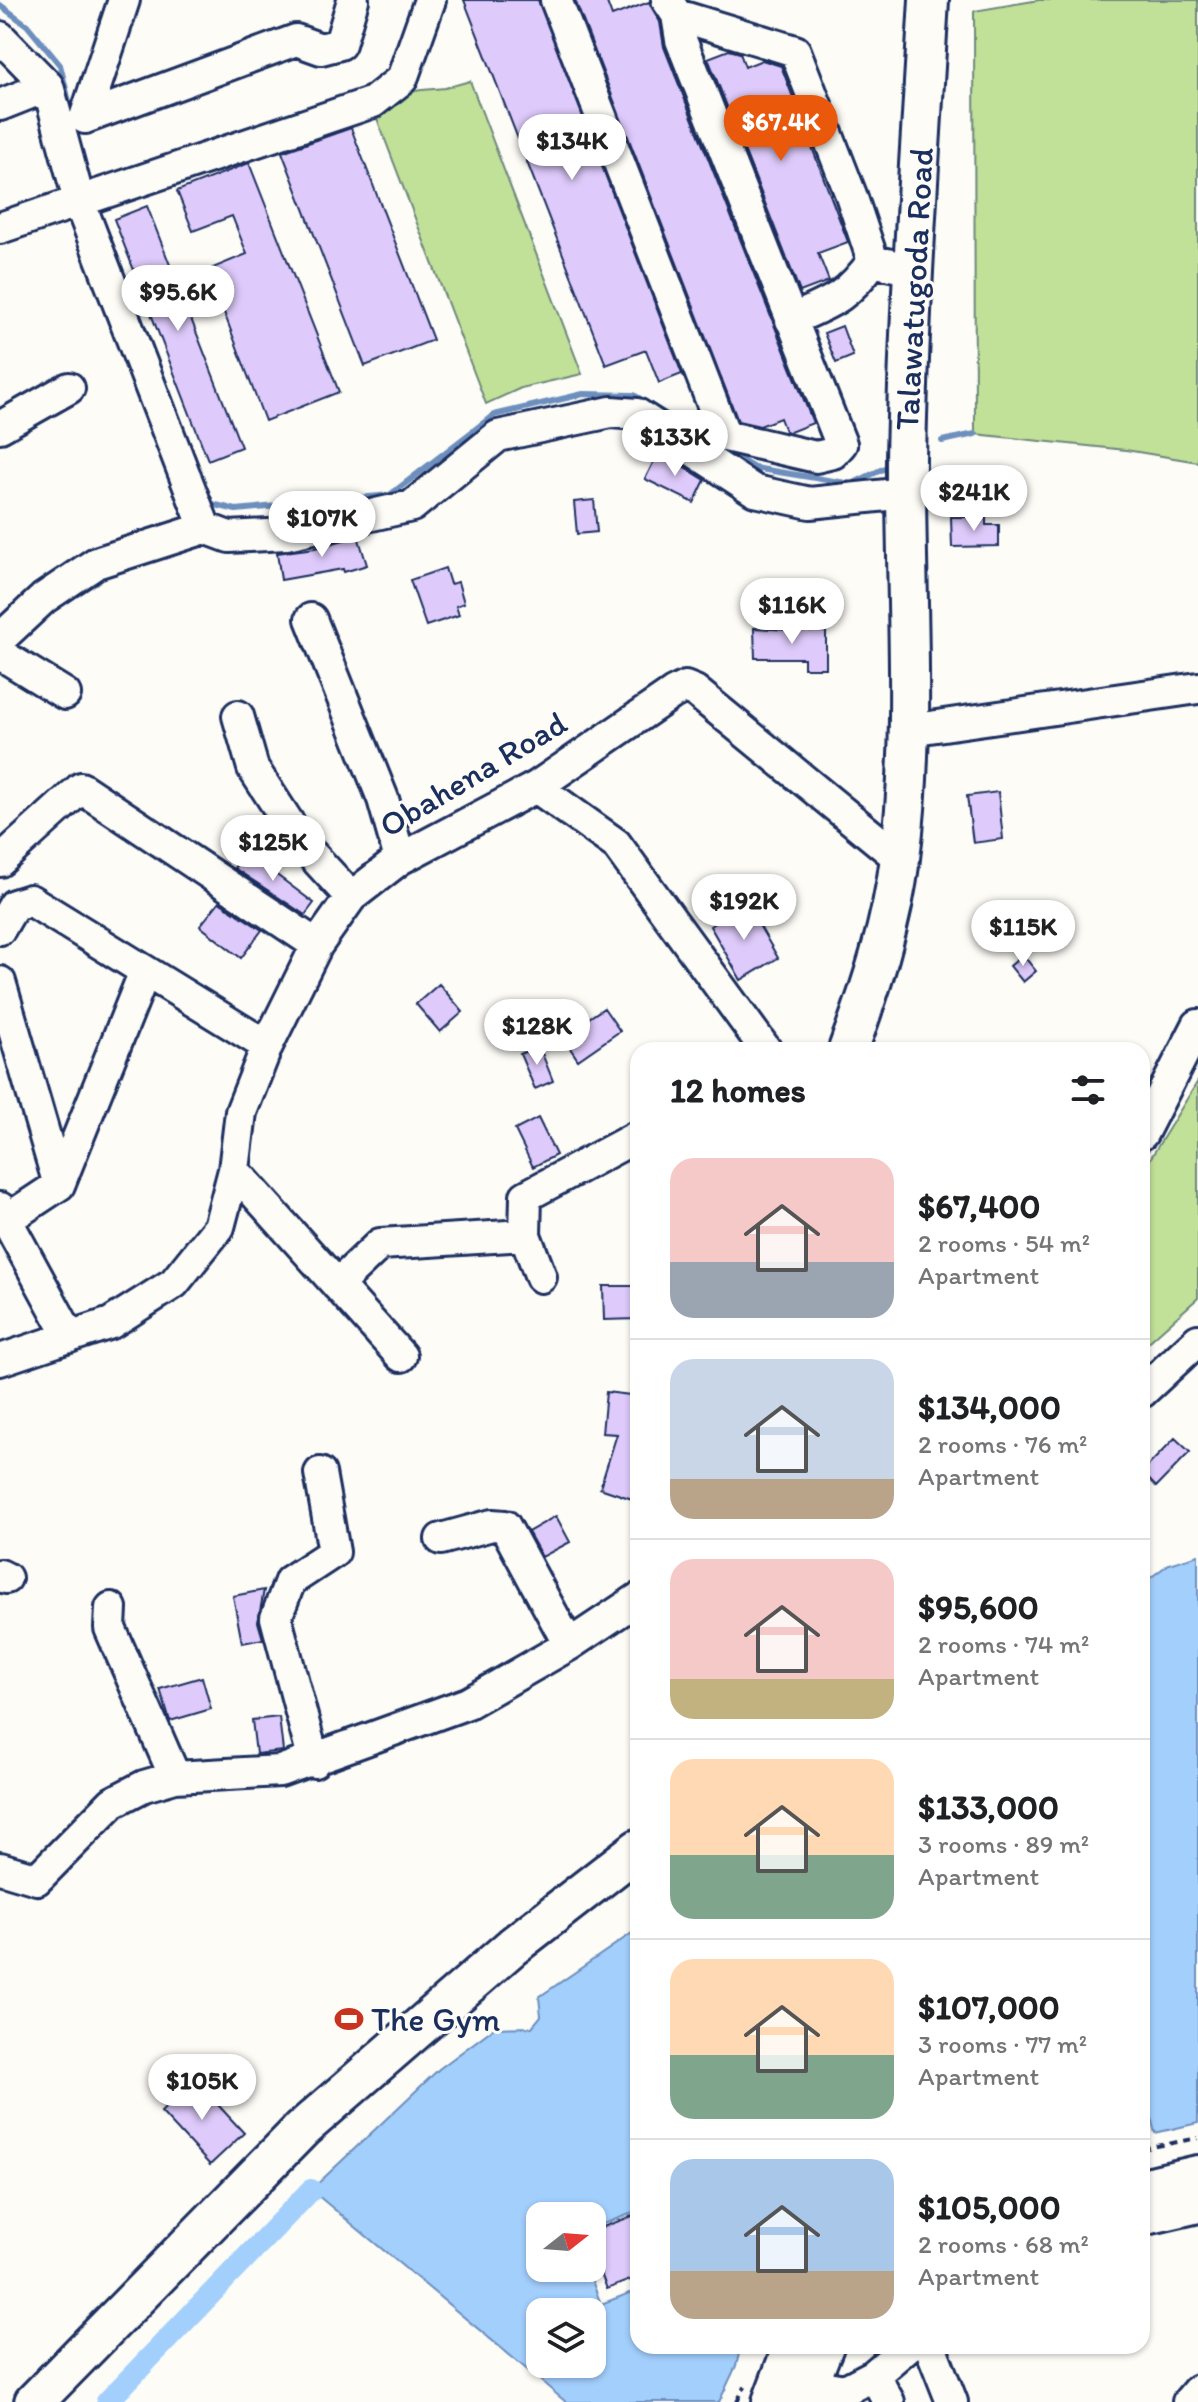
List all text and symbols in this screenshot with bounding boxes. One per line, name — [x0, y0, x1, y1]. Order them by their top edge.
pin: $67.4K — [716, 95, 846, 163]
text: $67.4K — [742, 105, 820, 137]
pin: $134K — [516, 114, 628, 182]
text: $134K — [536, 124, 608, 156]
street label: Talawatugoda Road — [886, 146, 942, 432]
pin: $95.6K — [113, 265, 243, 333]
text: $95.6K — [139, 275, 217, 307]
pin: $133K — [619, 410, 731, 478]
text: $133K — [640, 420, 710, 452]
pin: $241K — [918, 465, 1030, 533]
text: $241K — [938, 475, 1010, 507]
pin: $107K — [266, 491, 378, 559]
text: $107K — [287, 501, 357, 533]
pin: $116K — [736, 578, 848, 646]
text: $116K — [758, 588, 826, 620]
street label: Obahena Road — [372, 702, 574, 846]
pin: $125K — [217, 815, 329, 883]
text: $125K — [238, 825, 308, 857]
pin: $192K — [688, 874, 800, 942]
text: $192K — [709, 884, 779, 916]
pin: $115K — [967, 900, 1079, 968]
text: $115K — [989, 910, 1057, 942]
pin: $128K — [481, 999, 593, 1067]
text: $128K — [502, 1009, 572, 1041]
icon: filters — [1066, 1068, 1110, 1112]
text: 12 homes — [670, 1070, 806, 1111]
text: $67,400 — [918, 1186, 1040, 1227]
icon: home — [734, 1190, 830, 1286]
text: 2 rooms · 54 m² — [918, 1227, 1090, 1259]
text: Apartment — [918, 1259, 1039, 1291]
text: $134,000 — [918, 1387, 1061, 1428]
icon: home — [734, 1391, 830, 1487]
text: 2 rooms · 76 m² — [918, 1428, 1087, 1460]
text: Apartment — [918, 1460, 1039, 1492]
text: $95,600 — [918, 1587, 1039, 1628]
icon: home — [734, 1591, 830, 1687]
text: 2 rooms · 74 m² — [918, 1628, 1089, 1660]
text: Apartment — [918, 1660, 1039, 1692]
text: $133,000 — [918, 1787, 1059, 1828]
icon: home — [734, 1791, 830, 1887]
text: 3 rooms · 89 m² — [918, 1828, 1089, 1860]
text: Apartment — [918, 1860, 1039, 1892]
text: $107,000 — [918, 1987, 1060, 2028]
icon: home — [734, 1991, 830, 2087]
place label: The Gym — [371, 1999, 500, 2040]
sports icon: The Gym — [334, 2004, 364, 2034]
text: 3 rooms · 77 m² — [918, 2028, 1087, 2060]
pin: $105K — [146, 2054, 258, 2122]
text: Apartment — [918, 2060, 1039, 2092]
text: $105K — [166, 2064, 238, 2096]
text: $105,000 — [918, 2187, 1061, 2228]
icon: home — [734, 2191, 830, 2287]
north arrow — [526, 2202, 606, 2282]
map controls — [526, 2202, 606, 2378]
text: 2 rooms · 68 m² — [918, 2228, 1089, 2260]
text: Apartment — [918, 2260, 1039, 2292]
button: layers — [526, 2298, 606, 2378]

